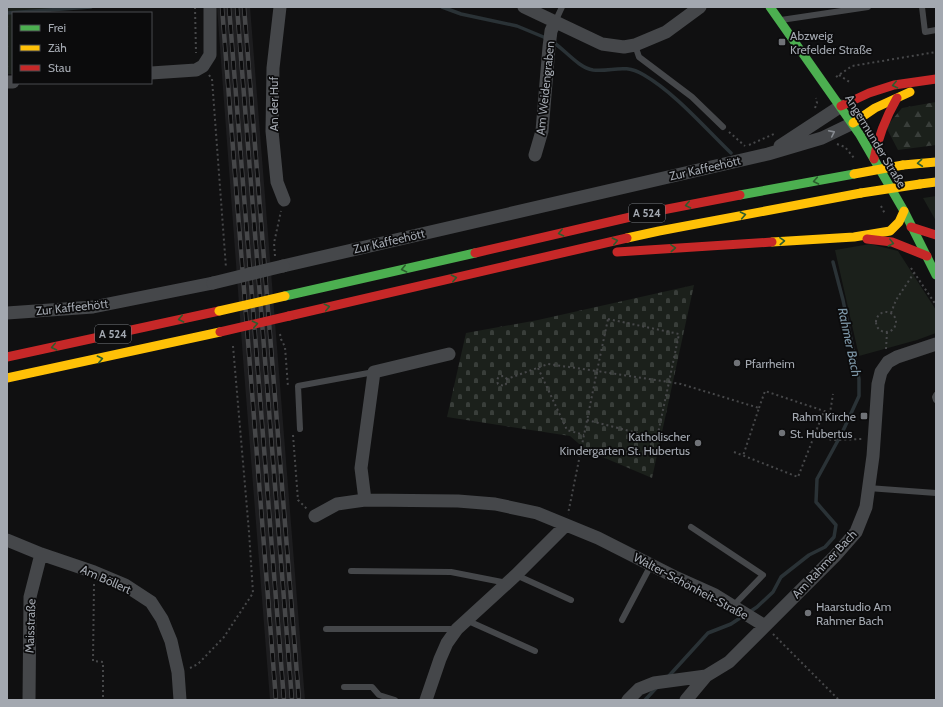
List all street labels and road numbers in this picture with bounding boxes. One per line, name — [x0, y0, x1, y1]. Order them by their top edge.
street label: Am Weidengraben — [533, 40, 557, 136]
street label: An der Huf — [266, 77, 281, 131]
street label: Angermunder Straße — [842, 92, 910, 190]
street label: Zur Kaffeehött — [668, 153, 742, 183]
road number: A 524 — [629, 204, 665, 222]
street label: Zur Kaffeehött — [352, 226, 426, 256]
street label: Zur Kaffeehött — [35, 296, 109, 318]
road number: A 524 — [95, 325, 131, 343]
street label: Am Rahmer Bach — [788, 527, 860, 601]
street label: Walter-Schönheit-Straße — [631, 549, 751, 623]
street label: Am Böllert — [78, 561, 134, 597]
street label: Maisstraße — [22, 599, 38, 653]

